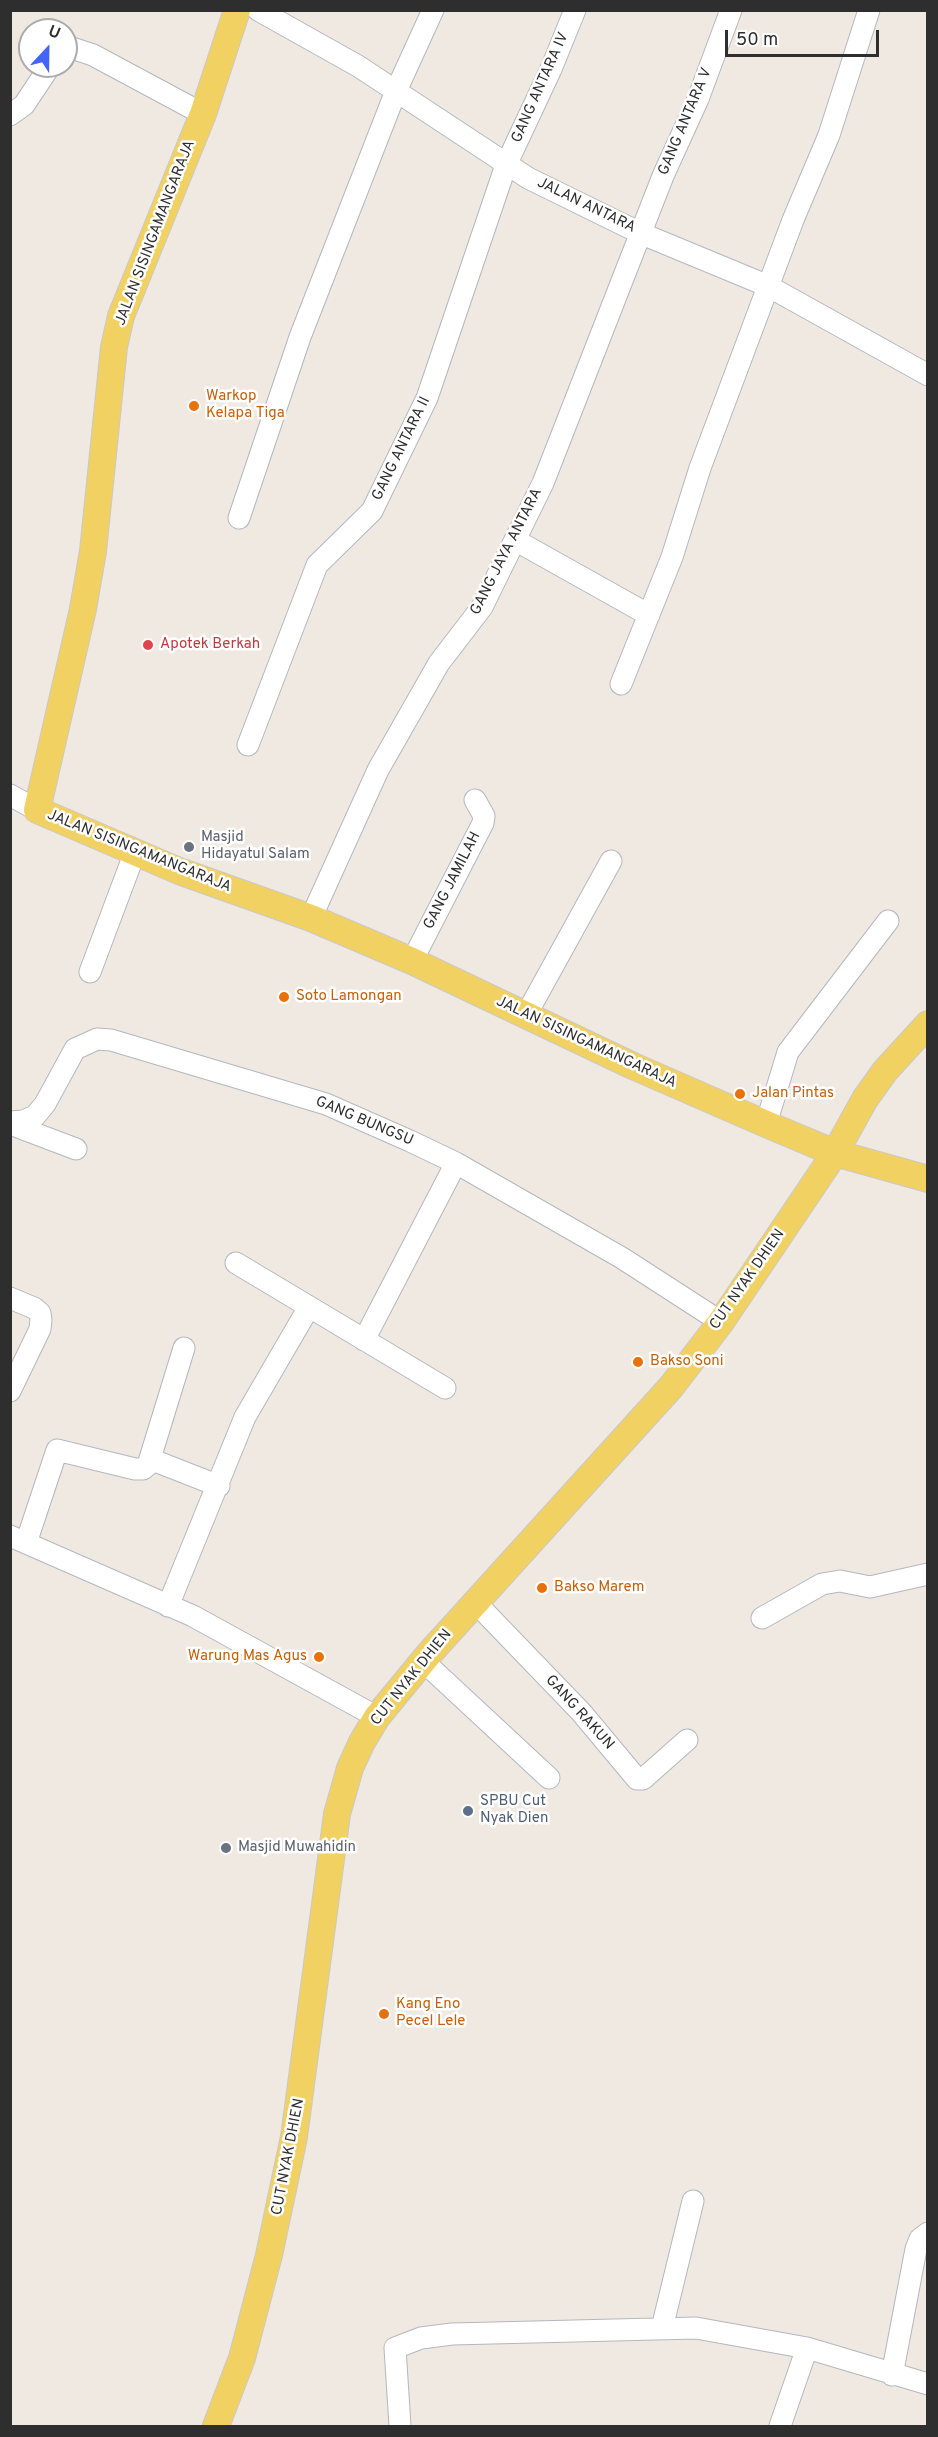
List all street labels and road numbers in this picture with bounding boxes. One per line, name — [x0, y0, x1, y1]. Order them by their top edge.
street label: GANG ANTARA IV — [509, 30, 573, 146]
street label: GANG ANTARA V — [655, 66, 717, 178]
street label: JALAN SISINGAMANGARAJA — [112, 138, 200, 328]
street label: JALAN ANTARA — [534, 174, 638, 238]
street label: GANG ANTARA II — [369, 394, 435, 504]
street label: GANG JAYA ANTARA — [467, 486, 547, 618]
street label: JALAN SISINGAMANGARAJA — [44, 807, 234, 897]
street label: GANG JAMILAH — [421, 829, 485, 933]
street label: JALAN SISINGAMANGARAJA — [493, 993, 679, 1093]
street label: GANG BUNGSU — [312, 1093, 416, 1151]
street label: CUT NYAK DHIEN — [707, 1226, 789, 1334]
street label: CUT NYAK DHIEN — [368, 1626, 456, 1730]
street label: GANG RAKUN — [541, 1672, 617, 1754]
street label: CUT NYAK DHIEN — [269, 2097, 309, 2217]

